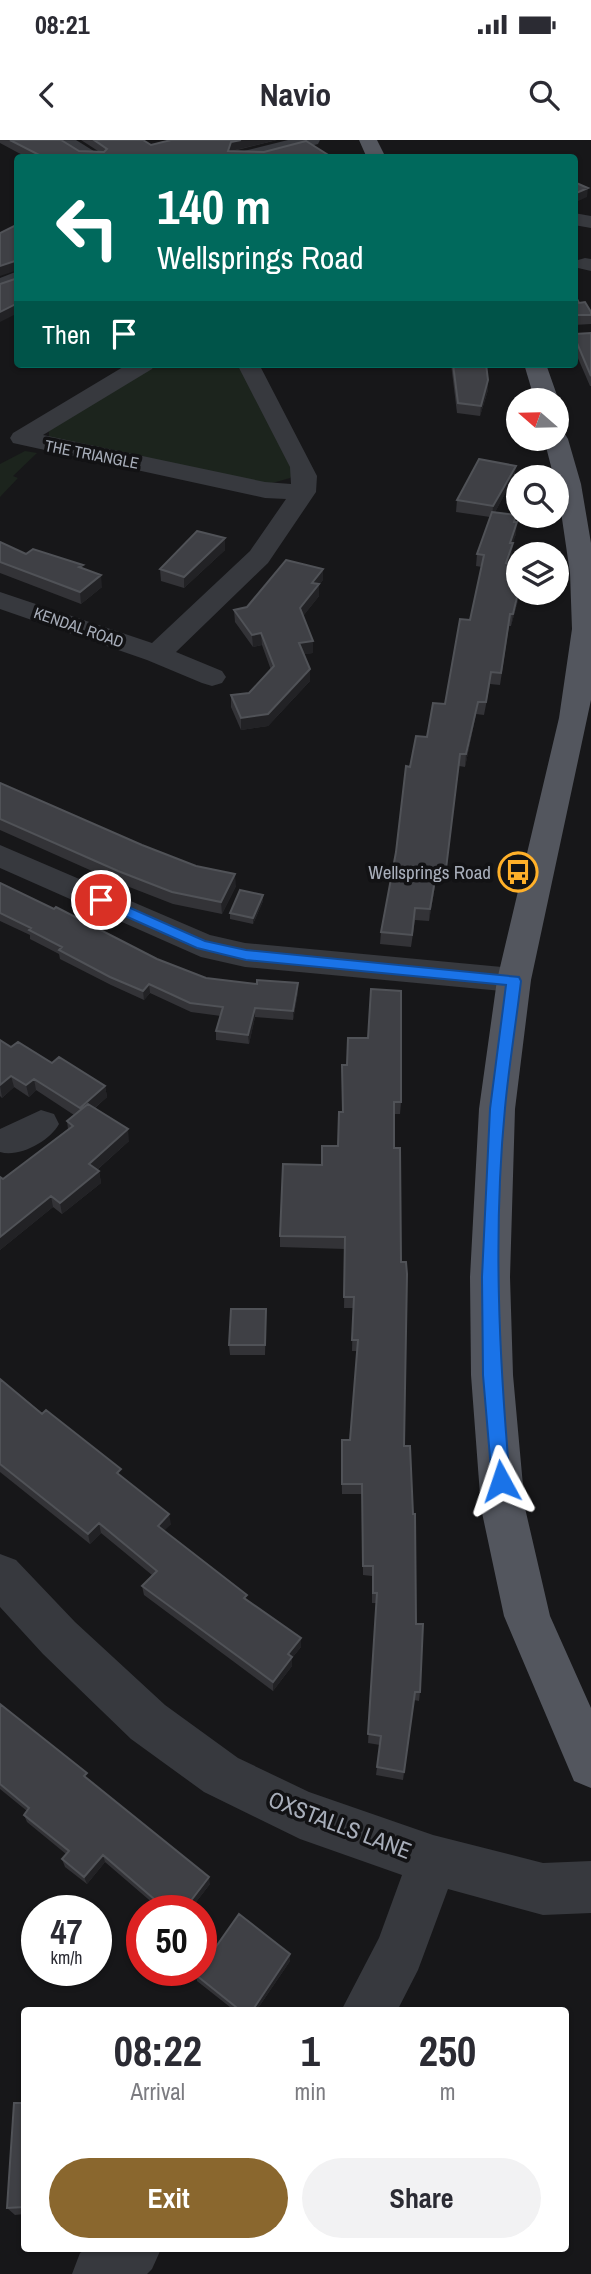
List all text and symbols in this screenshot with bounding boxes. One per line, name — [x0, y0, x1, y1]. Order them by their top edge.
text: 08:21 — [35, 7, 90, 42]
text: Navio — [260, 73, 331, 116]
icon: back — [28, 76, 66, 114]
icon: search — [525, 76, 563, 114]
text: 140 m — [157, 173, 271, 239]
icon: left — [42, 182, 133, 273]
text: Wellsprings Road — [157, 236, 364, 279]
icon: arrive — [105, 315, 143, 353]
text: Then — [42, 317, 91, 352]
north arrow — [506, 388, 569, 452]
map controls — [506, 388, 569, 605]
street label: THE TRIANGLE — [43, 434, 141, 474]
button: search — [506, 465, 569, 528]
button: layers — [506, 542, 569, 605]
street label: KENDAL ROAD — [31, 601, 127, 653]
bus stop icon: Wellsprings Road — [497, 851, 539, 893]
place label: Wellsprings Road — [368, 859, 491, 885]
pin — [71, 870, 131, 930]
icon: arrive — [82, 881, 120, 919]
position arrow — [464, 1444, 538, 1518]
street label: OXSTALLS LANE — [264, 1783, 416, 1866]
speed limit sign: 50 — [126, 1895, 217, 1986]
text: 47 — [51, 1908, 82, 1955]
text: km/h — [51, 1945, 83, 1970]
text: 08:22 — [114, 2023, 202, 2079]
text: 1 — [301, 2023, 320, 2079]
text: 250 — [419, 2023, 476, 2079]
text: Arrival — [131, 2076, 185, 2107]
text: min — [295, 2076, 326, 2107]
text: m — [440, 2076, 455, 2107]
button: Exit — [49, 2158, 288, 2238]
button: Share — [302, 2158, 541, 2238]

